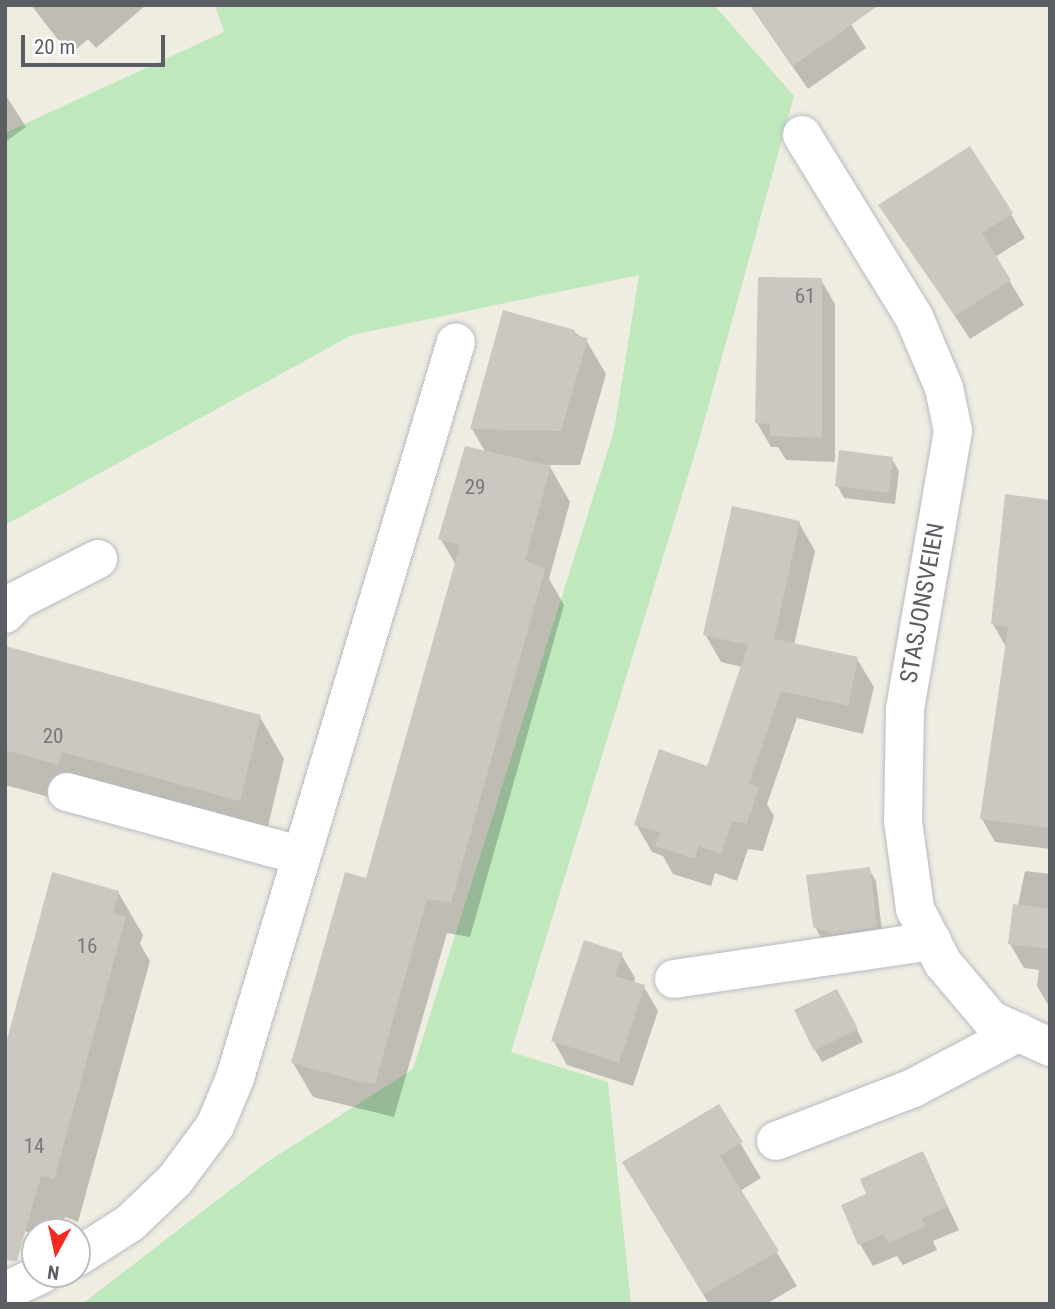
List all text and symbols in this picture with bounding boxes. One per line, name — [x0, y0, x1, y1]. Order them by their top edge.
scale bar — [24, 21, 168, 65]
text: 20 m — [34, 35, 75, 59]
house number: 61 — [795, 283, 815, 309]
house number: 29 — [465, 474, 485, 500]
street label: STASJONSVEIEN — [895, 521, 951, 685]
house number: 20 — [43, 723, 63, 749]
house number: 16 — [77, 933, 97, 959]
house number: 14 — [24, 1133, 44, 1159]
north arrow — [21, 1218, 91, 1288]
text: N — [46, 1260, 61, 1285]

